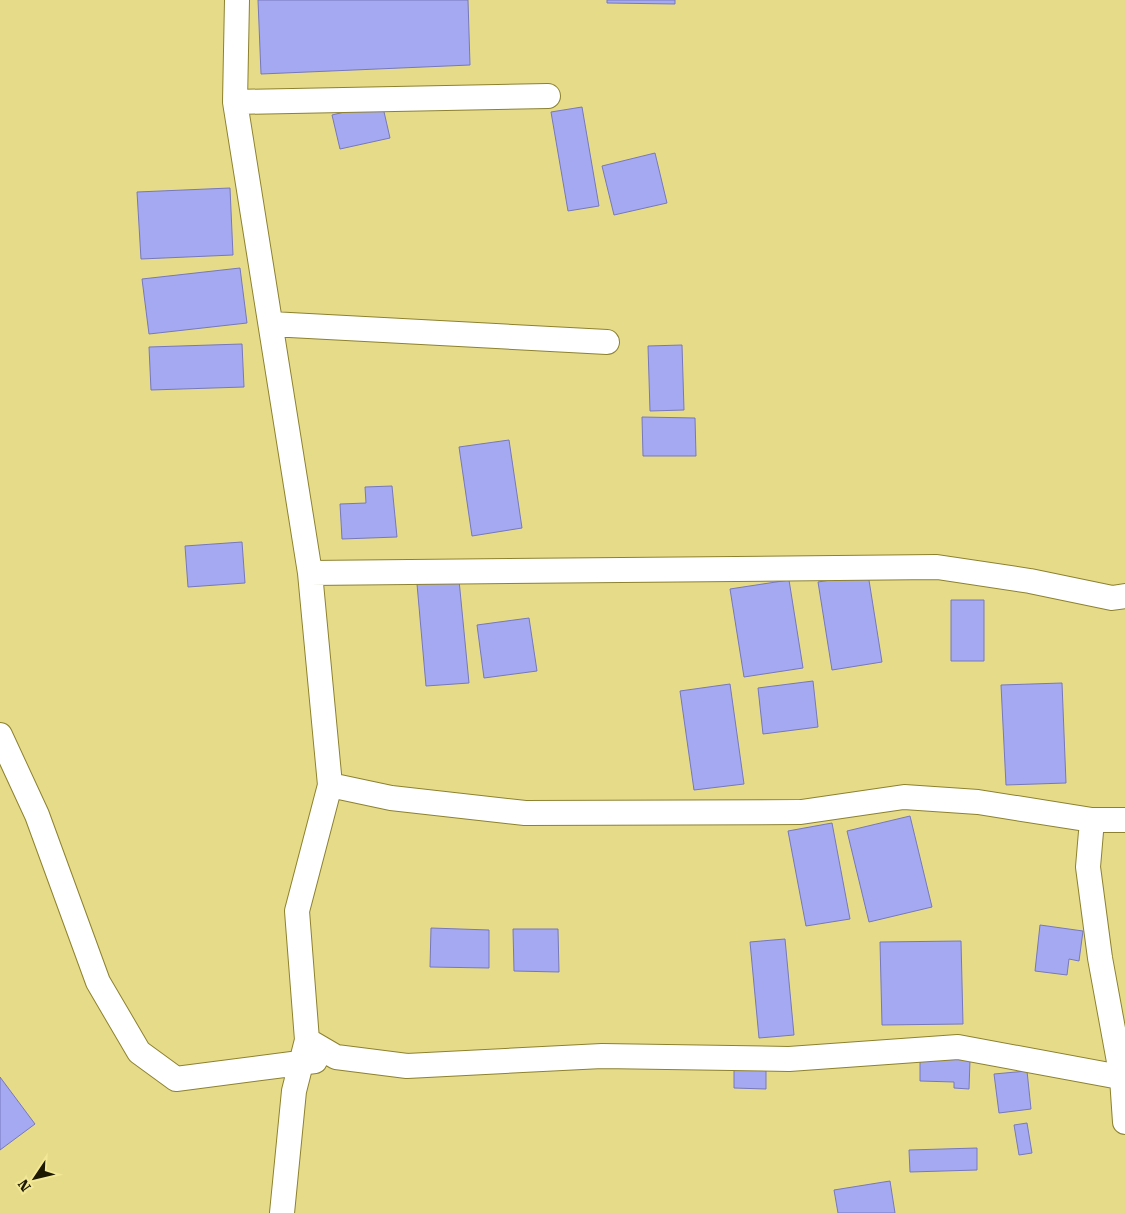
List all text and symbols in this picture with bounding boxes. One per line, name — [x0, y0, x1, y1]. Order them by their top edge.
north arrow — [10, 1153, 60, 1203]
text: N — [15, 1176, 34, 1194]

